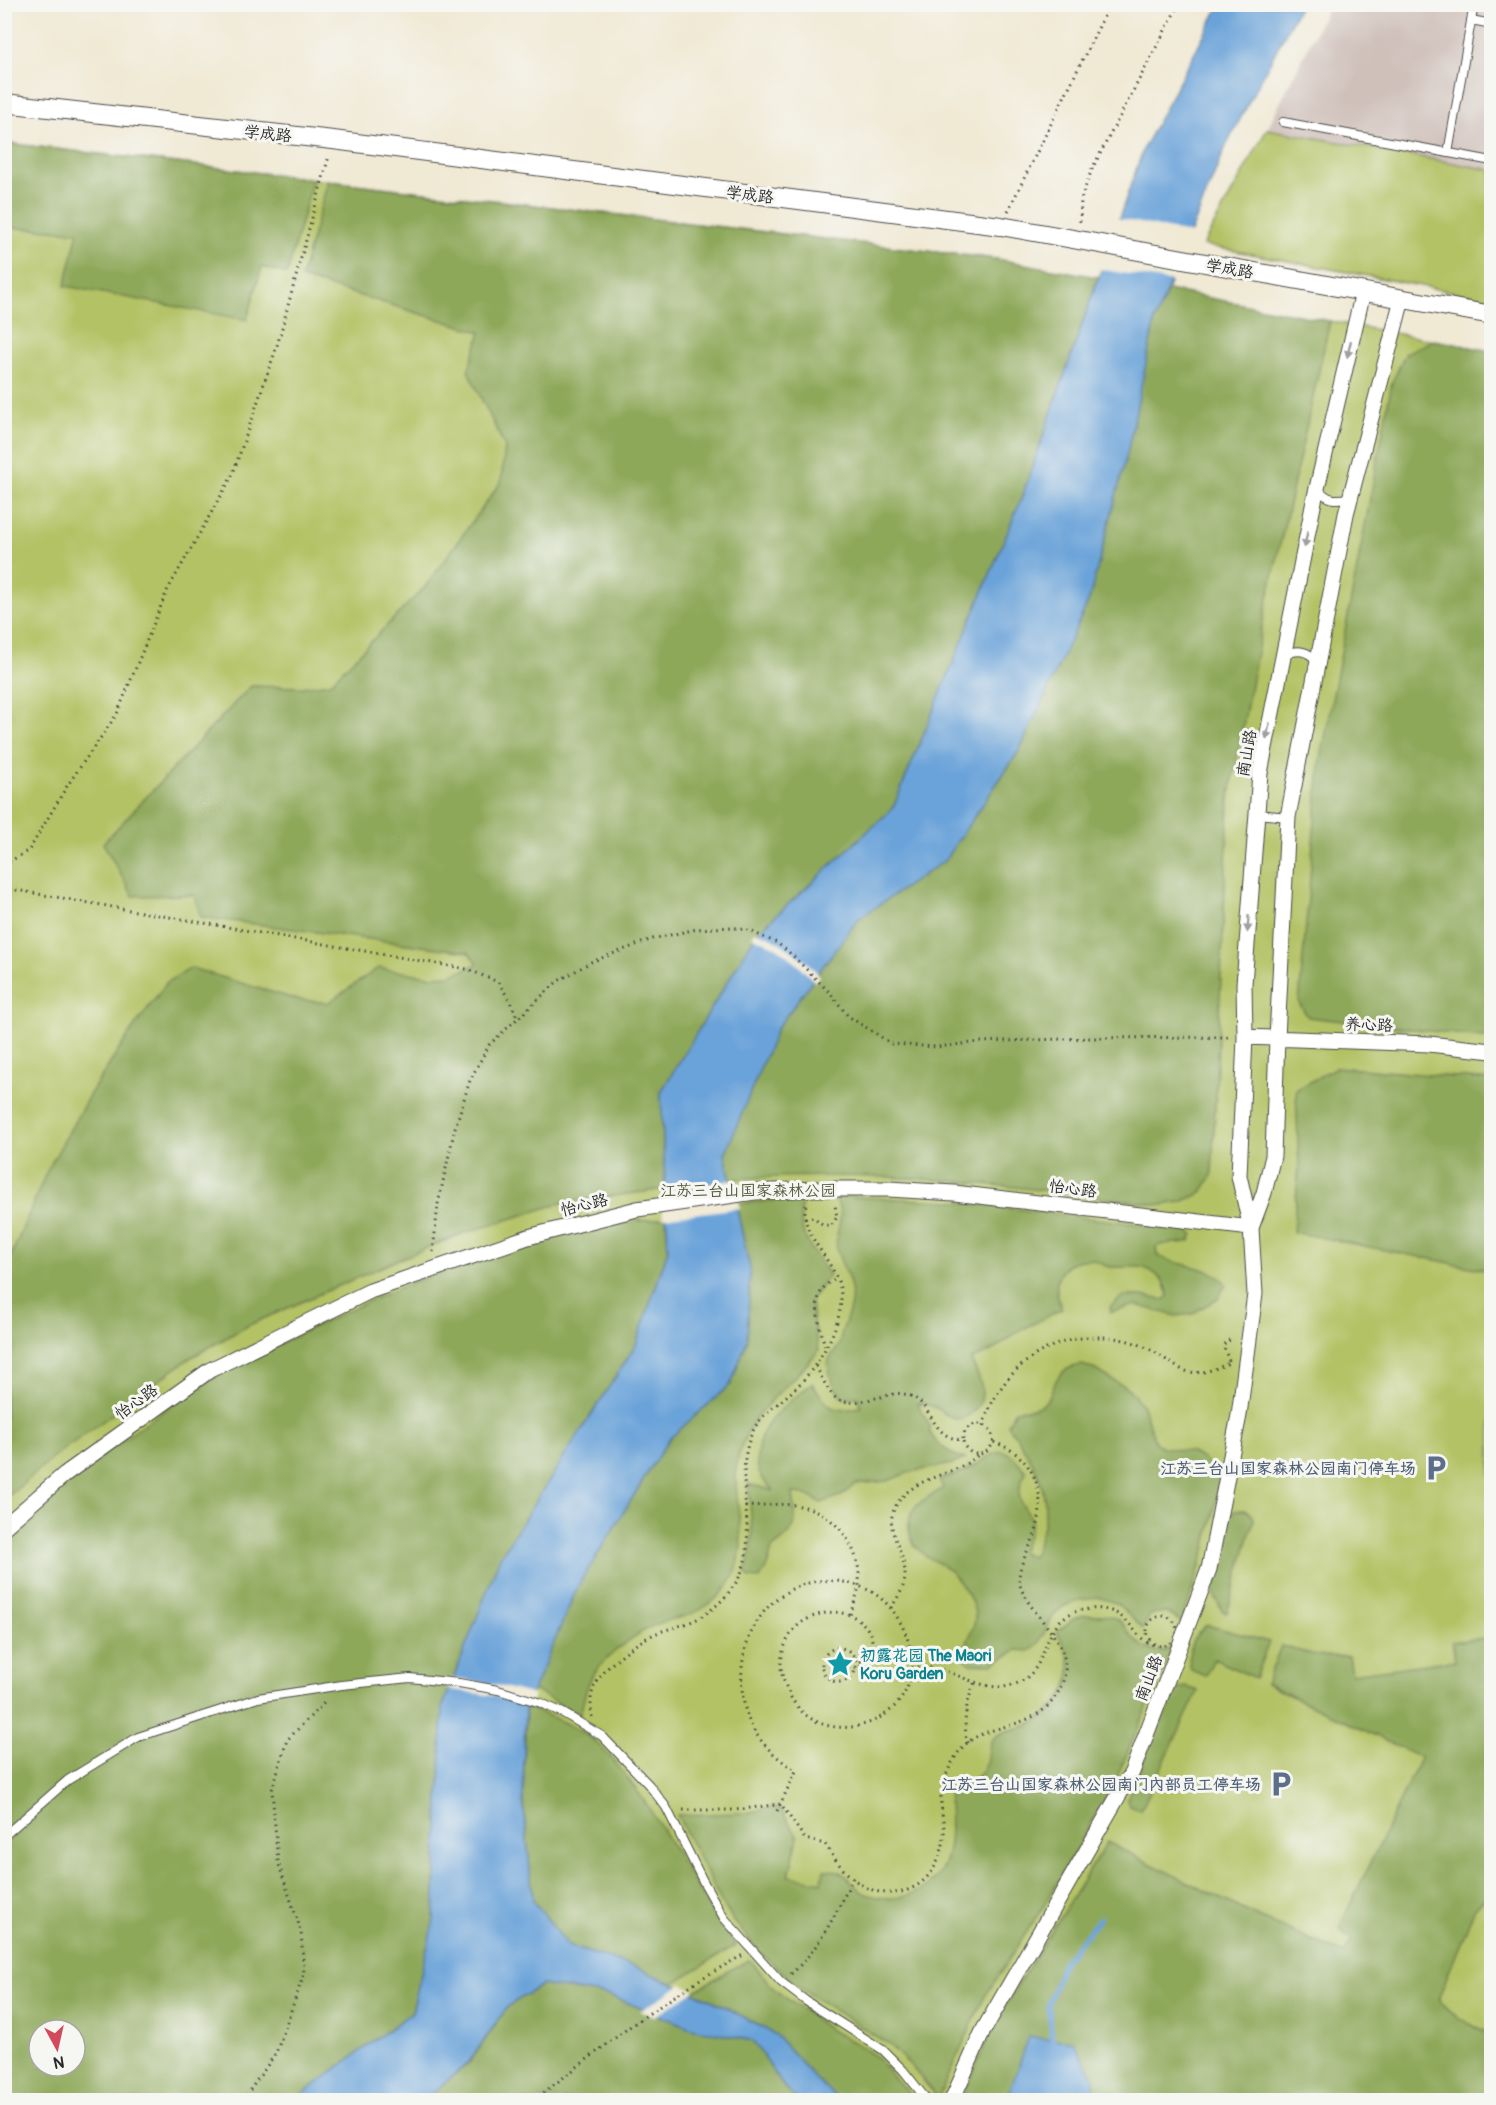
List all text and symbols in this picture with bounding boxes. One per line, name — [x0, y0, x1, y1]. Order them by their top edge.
street label: 学成路 — [243, 122, 293, 146]
street label: 学成路 — [725, 182, 775, 208]
street label: 学成路 — [1204, 255, 1255, 283]
one-way arrow — [1344, 340, 1354, 358]
one-way arrow — [1301, 530, 1310, 549]
one-way arrow — [1263, 721, 1272, 740]
street label: 南山路 — [1233, 728, 1261, 779]
one-way arrow — [1243, 915, 1253, 934]
street label: 养心路 — [1345, 1014, 1393, 1036]
street label: 怡心路 — [1048, 1176, 1098, 1202]
park label: 江苏三台山国家森林公园 — [660, 1181, 836, 1201]
street label: 怡心路 — [559, 1189, 610, 1220]
street label: 怡心路 — [111, 1380, 162, 1424]
parking icon: 江苏三台山国家森林公园南门停车场 — [1421, 1453, 1451, 1483]
place label: 江苏三台山国家森林公园南门停车场 — [1160, 1459, 1416, 1479]
place label: 初露花园 The Maori Koru Garden — [860, 1646, 991, 1684]
place icon: 初露花园 The Maori Koru Garden — [825, 1649, 855, 1679]
street label: 南山路 — [1131, 1652, 1167, 1704]
parking icon: 江苏三台山国家森林公园南门内部员工停车场 — [1266, 1769, 1296, 1799]
place label: 江苏三台山国家森林公园南门内部员工停车场 — [941, 1775, 1261, 1795]
north arrow — [27, 2018, 87, 2078]
text: N — [52, 2051, 66, 2073]

